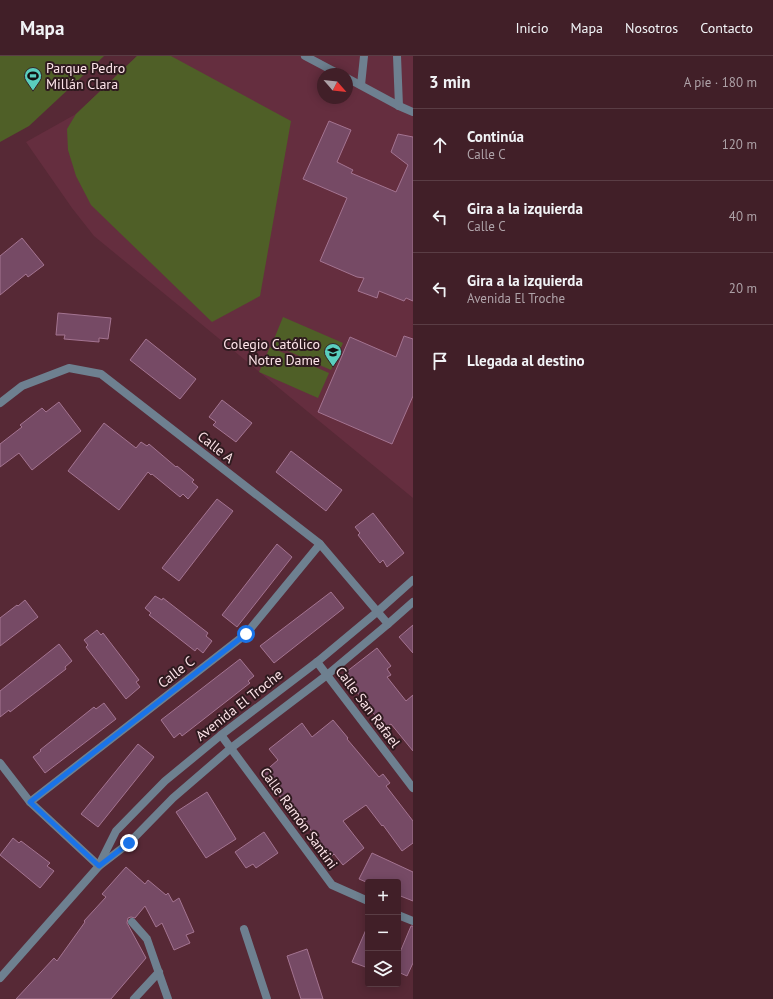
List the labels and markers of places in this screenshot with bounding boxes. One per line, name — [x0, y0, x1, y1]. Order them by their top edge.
place label: Parque Pedro Millán Clara — [46, 59, 125, 93]
sports icon: Parque Pedro Millán Clara — [23, 66, 43, 91]
place label: Colegio Católico Notre Dame — [223, 335, 320, 369]
school or university icon: Colegio Católico Notre Dame — [323, 342, 343, 367]

